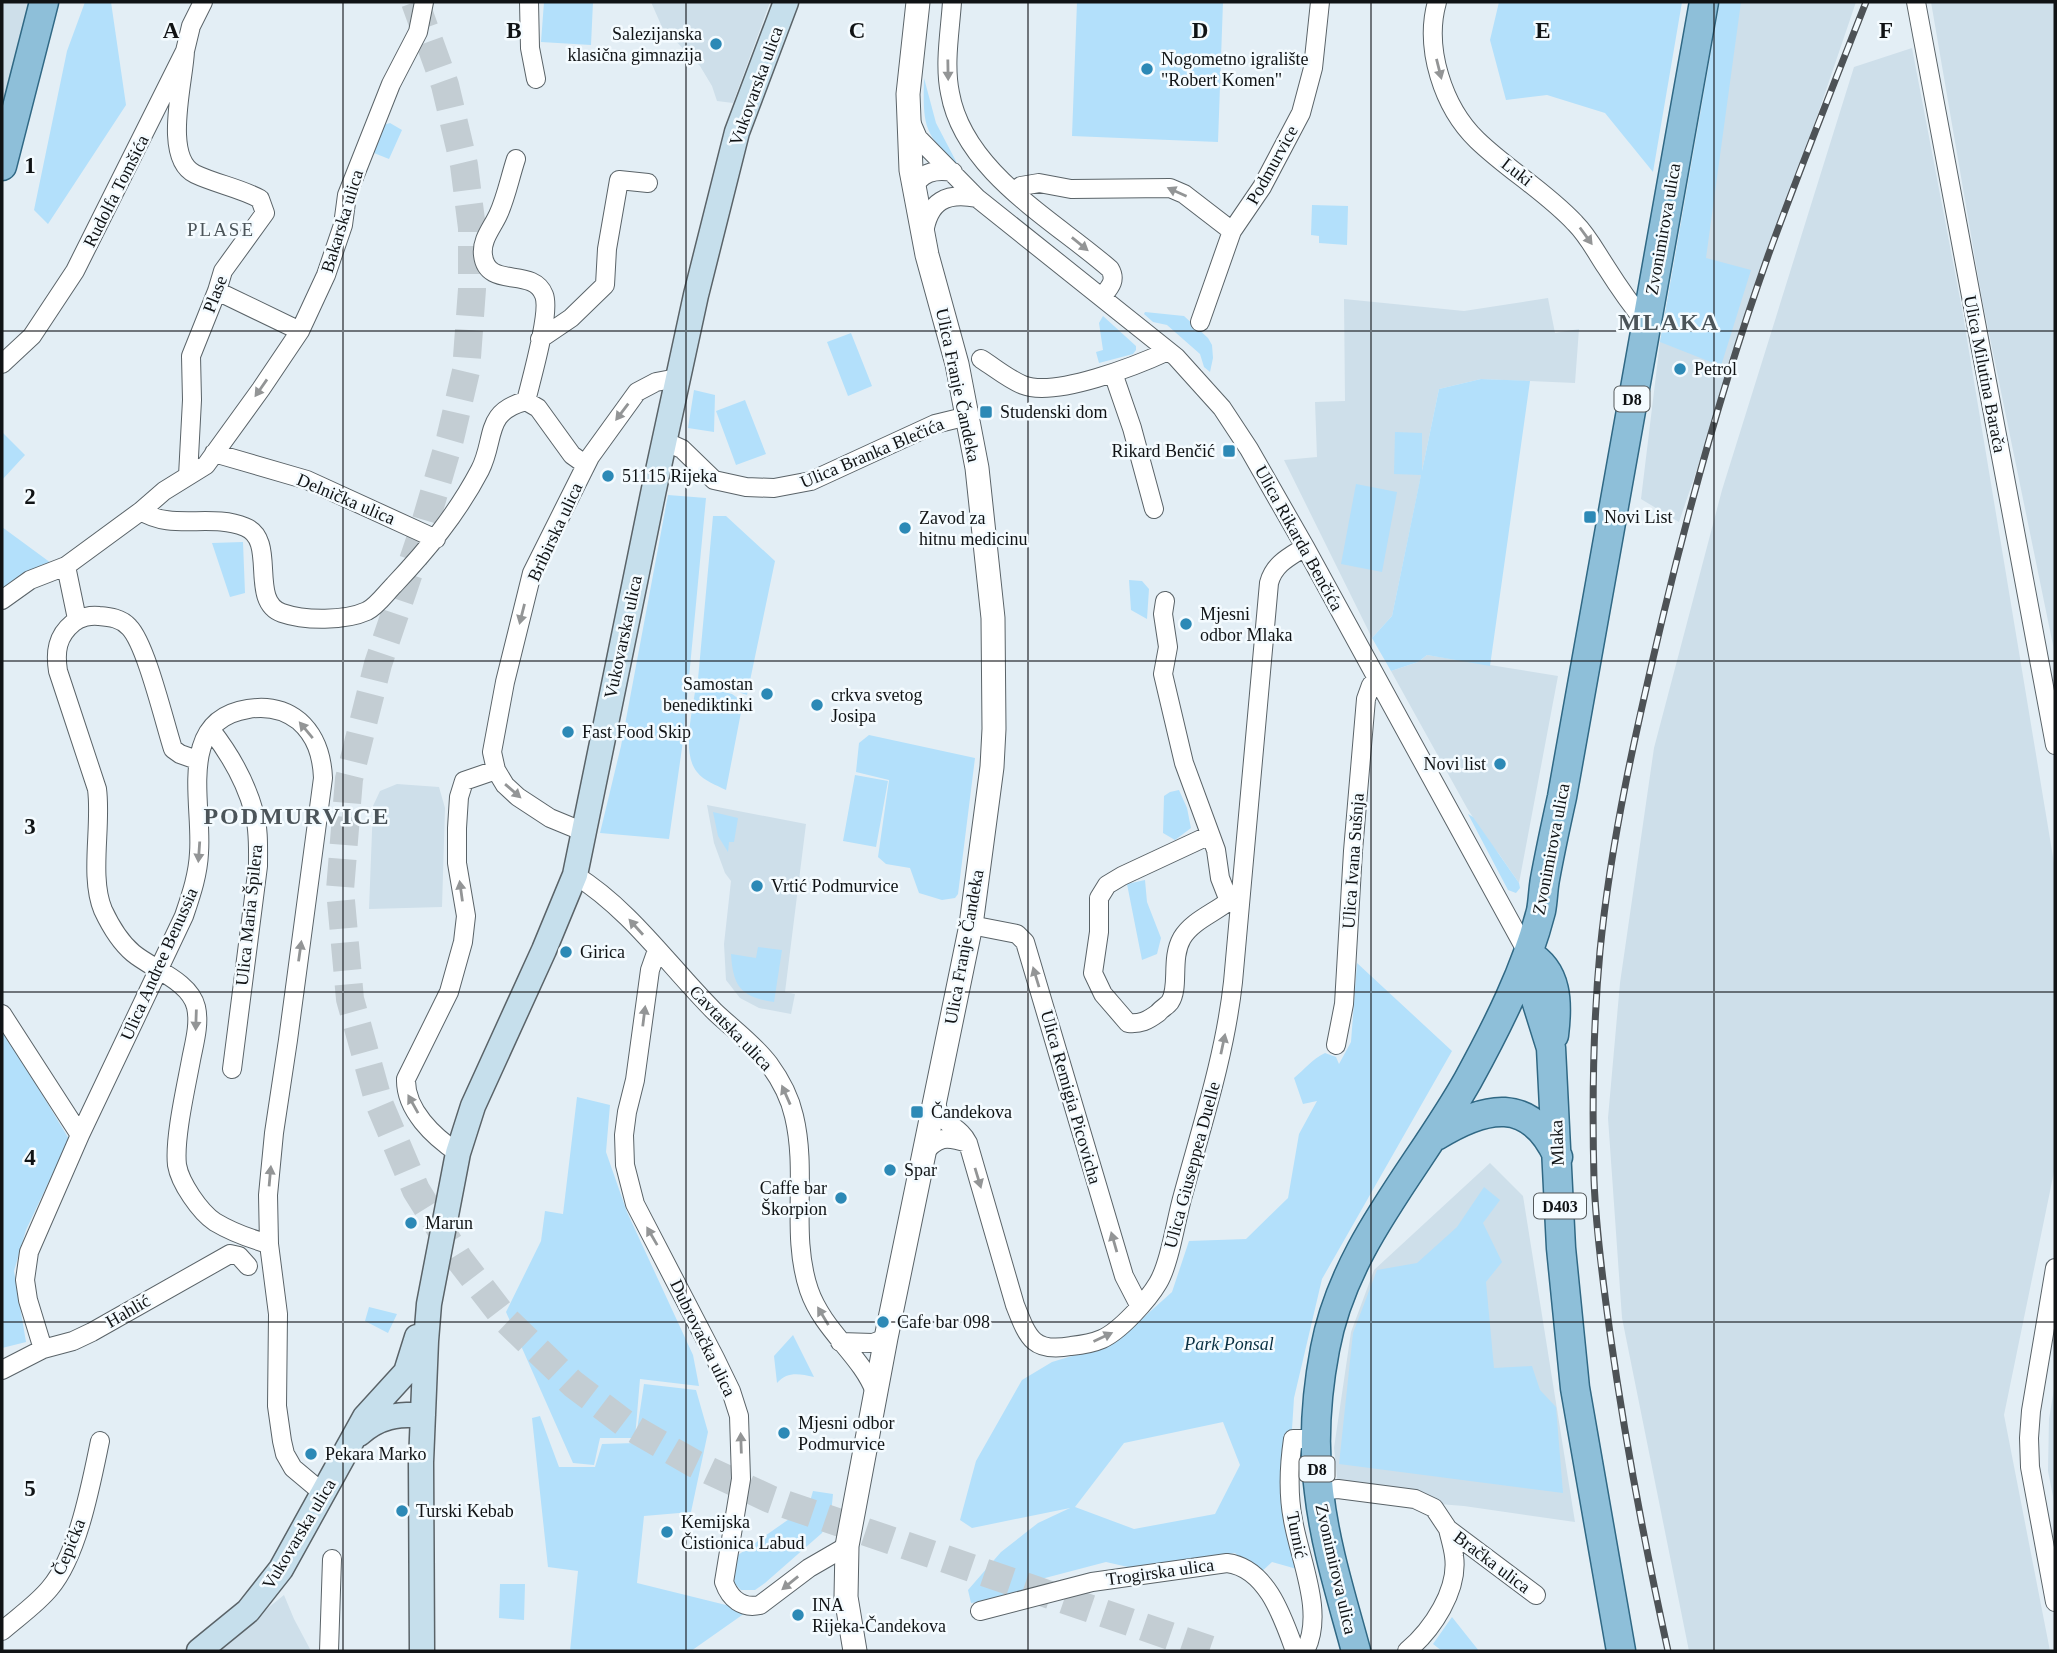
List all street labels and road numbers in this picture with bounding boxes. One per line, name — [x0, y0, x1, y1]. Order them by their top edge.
street label: Vukovarska ulica — [725, 24, 787, 148]
street label: Podmurvice — [1242, 122, 1302, 208]
street label: Rudolfa Tomšića — [79, 132, 153, 250]
street label: Luki — [1497, 154, 1537, 190]
street label: Zvonimirova ulica — [1642, 162, 1684, 296]
street label: Bakarska ulica — [317, 167, 367, 275]
street label: Plase — [199, 273, 231, 315]
street label: Ulica Milutina Barača — [1960, 294, 2010, 454]
street label: Ulica Franje Čandeka — [932, 306, 985, 464]
road number: D8 — [1614, 386, 1650, 412]
street label: Ulica Branka Blečića — [797, 414, 947, 492]
street label: Ulica Rikarda Benčića — [1251, 462, 1347, 614]
street label: Delnička ulica — [294, 469, 398, 529]
street label: Bribirska ulica — [523, 480, 587, 584]
street label: Vukovarska ulica — [600, 574, 646, 700]
street label: Zvonimirova ulica — [1528, 782, 1574, 916]
street label: Ulica Ivana Sušnja — [1338, 792, 1368, 930]
street label: Ulica Maria Špilera — [231, 843, 266, 987]
street label: Ulica Franje Čandeka — [940, 868, 987, 1026]
street label: Ulica Andree Benussia — [116, 885, 202, 1043]
street label: Cavtatska ulica — [685, 981, 777, 1075]
street label: Ulica Remigia Picovicha — [1037, 1008, 1105, 1186]
street label: Ulica Giuseppea Duelle — [1160, 1079, 1224, 1251]
street label: Mlaka — [1546, 1120, 1568, 1166]
road number: D403 — [1534, 1194, 1586, 1218]
street label: Dubrovačka ulica — [666, 1276, 740, 1400]
street label: Hahlić — [102, 1290, 154, 1332]
road number: D8 — [1300, 1456, 1334, 1482]
street label: Vukovarska ulica — [258, 1475, 340, 1593]
street label: Zvonimirova ulica — [1311, 1502, 1361, 1636]
street label: Turnić — [1283, 1510, 1311, 1560]
street label: Čepićka — [48, 1516, 89, 1578]
street label: Bračka ulica — [1450, 1527, 1534, 1597]
street label: Trogirska ulica — [1105, 1555, 1215, 1589]

